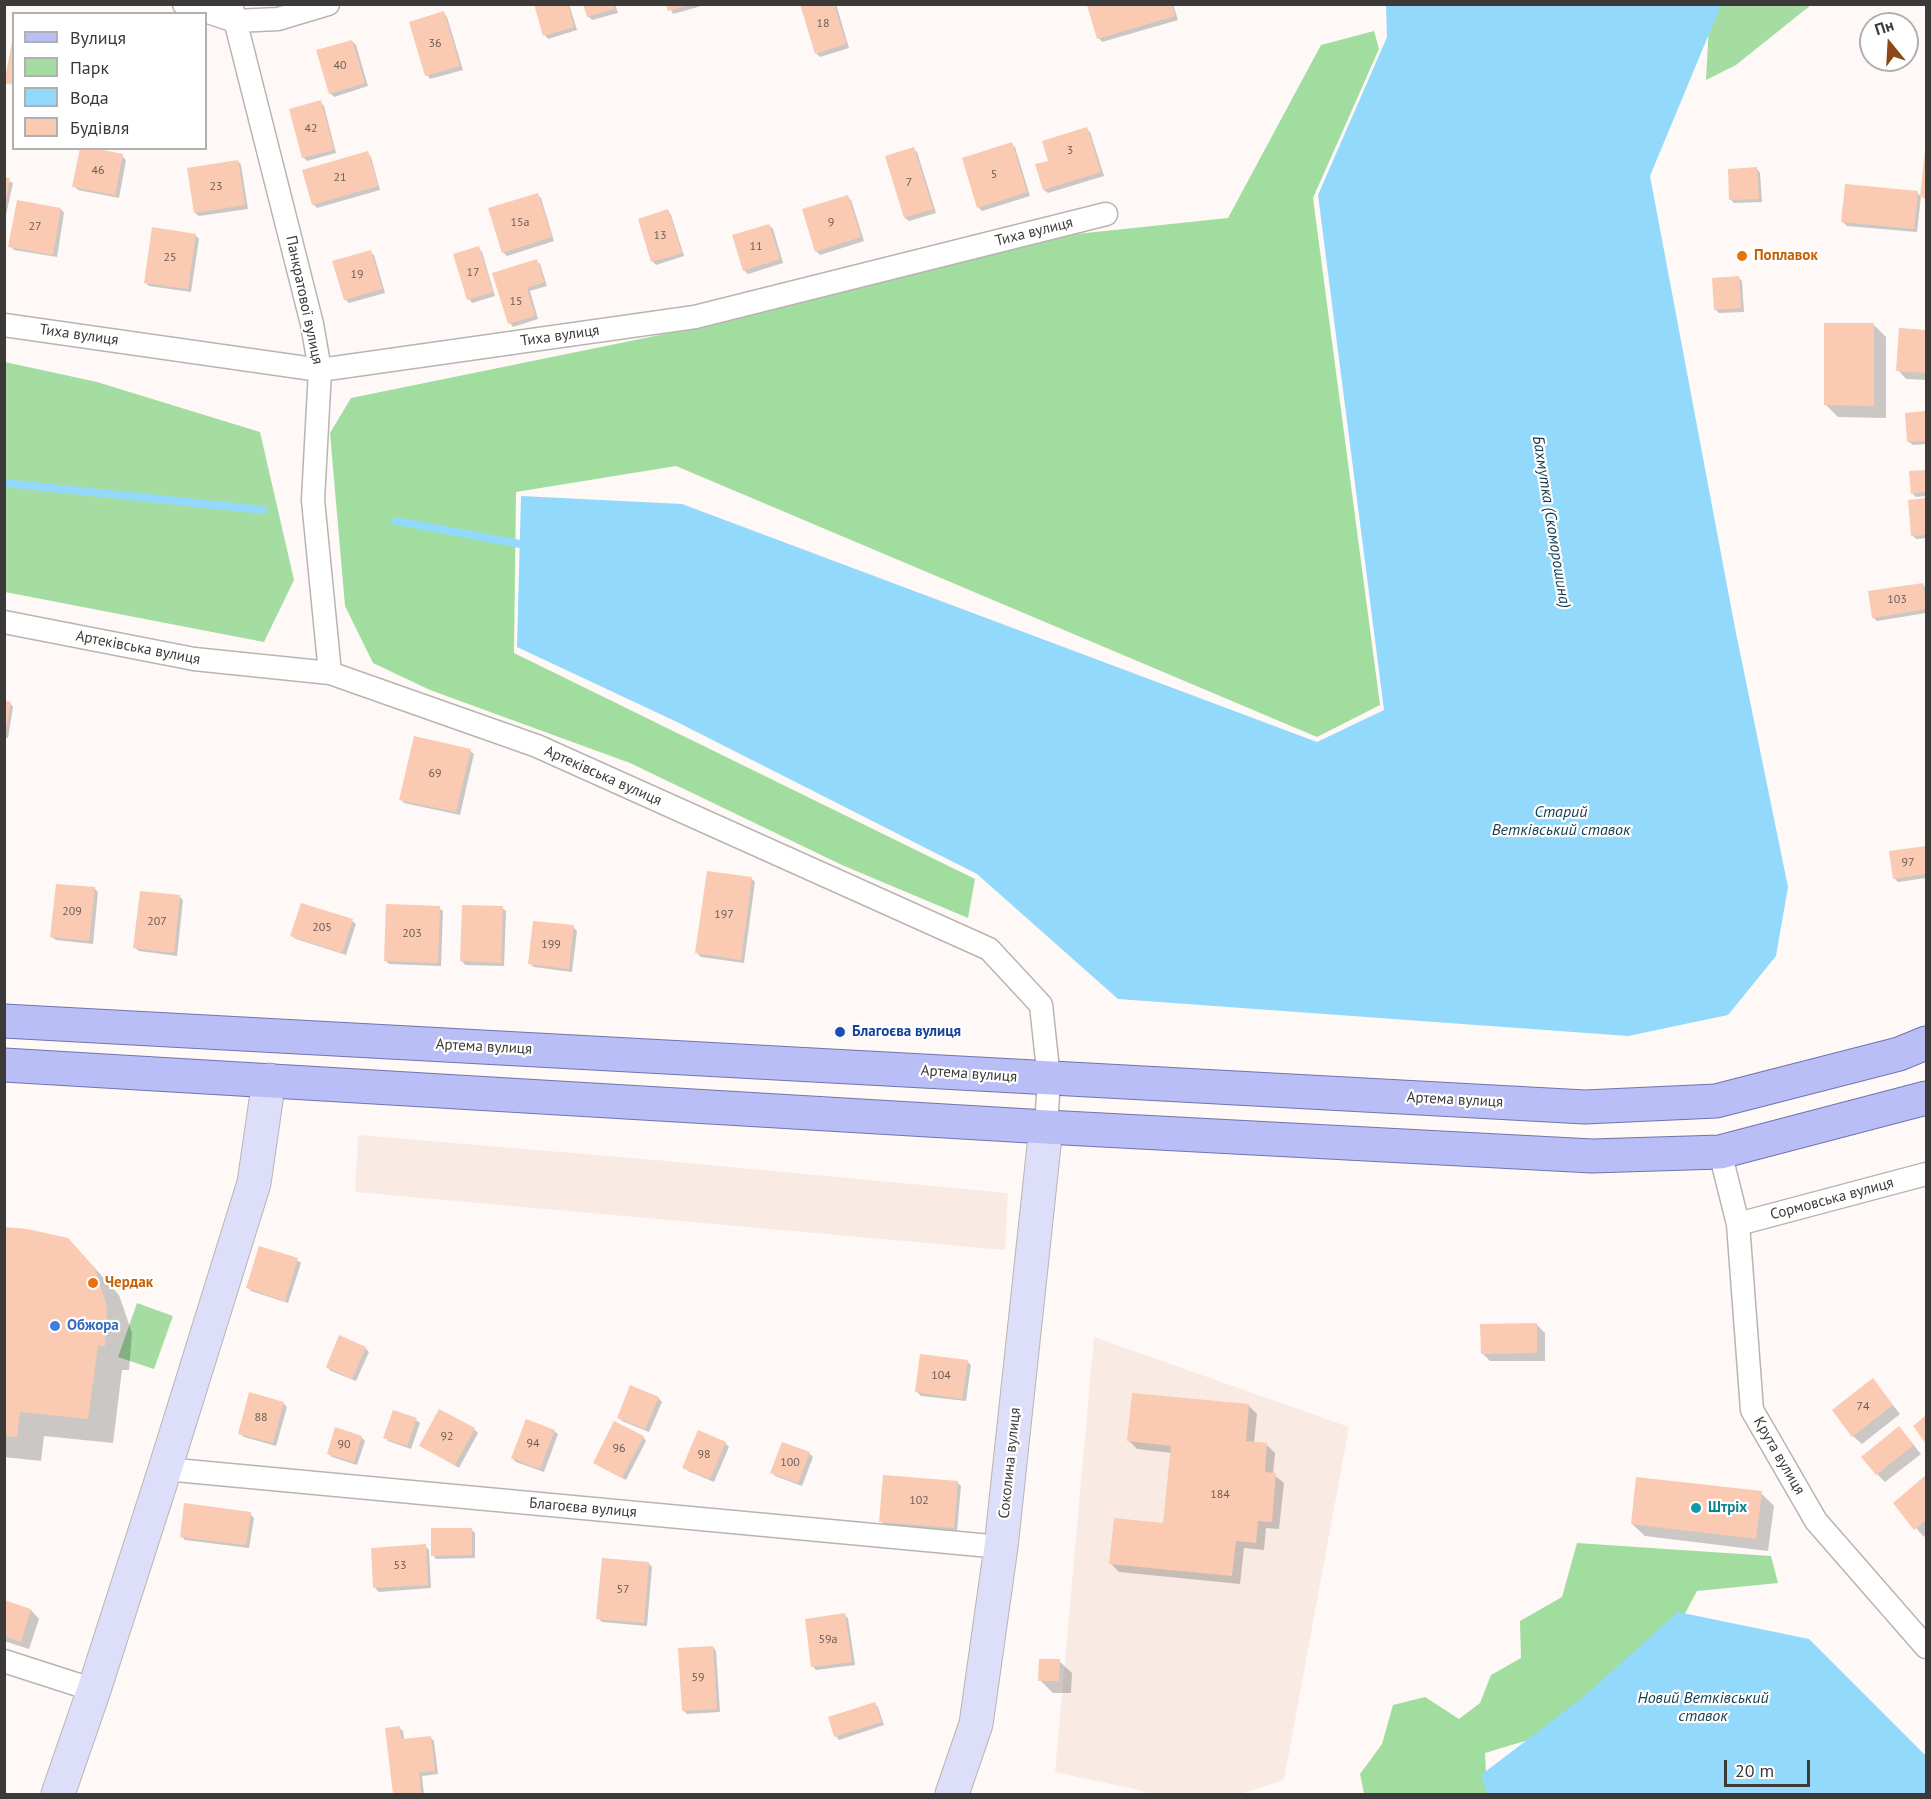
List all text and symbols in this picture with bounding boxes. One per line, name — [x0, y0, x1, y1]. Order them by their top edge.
legend — [12, 12, 207, 150]
north arrow — [1859, 12, 1919, 72]
text: Пн — [1872, 14, 1896, 39]
house number: 18 — [816, 17, 830, 31]
text: Вулиця — [70, 26, 126, 49]
house number: 36 — [428, 37, 442, 51]
text: Парк — [70, 56, 109, 79]
house number: 40 — [333, 59, 347, 73]
text: Вода — [70, 86, 109, 109]
text: Будівля — [70, 116, 129, 139]
house number: 42 — [304, 122, 318, 136]
house number: 3 — [1067, 144, 1073, 158]
house number: 46 — [91, 164, 105, 178]
house number: 5 — [991, 168, 997, 182]
house number: 21 — [333, 171, 347, 185]
house number: 7 — [906, 176, 912, 190]
house number: 23 — [209, 180, 223, 194]
street label: Тиха вулиця — [993, 214, 1075, 250]
house number: 15а — [510, 216, 530, 230]
house number: 9 — [828, 216, 834, 230]
house number: 27 — [28, 220, 42, 234]
house number: 13 — [653, 229, 667, 243]
street label: Панкратової вулиця — [282, 234, 326, 366]
house number: 11 — [749, 240, 763, 254]
place label: Поплавок — [1754, 247, 1818, 265]
marker: Поплавок — [1735, 249, 1749, 263]
house number: 25 — [163, 251, 177, 265]
house number: 17 — [466, 266, 480, 280]
house number: 19 — [350, 268, 364, 282]
house number: 15 — [509, 295, 523, 309]
street label: Тиха вулиця — [38, 321, 120, 349]
street label: Тиха вулиця — [519, 322, 601, 350]
water label: Бахмутка (Скоморошина) — [1528, 434, 1574, 610]
house number: 103 — [1887, 593, 1907, 607]
street label: Артеківська вулиця — [74, 627, 202, 669]
street label: Артеківська вулиця — [542, 742, 664, 810]
house number: 69 — [428, 767, 442, 781]
water label: Старий Ветківський ставок — [1492, 802, 1630, 840]
house number: 97 — [1901, 856, 1915, 870]
house number: 209 — [62, 905, 82, 919]
house number: 197 — [714, 908, 734, 922]
house number: 207 — [147, 915, 167, 929]
house number: 205 — [312, 921, 332, 935]
house number: 203 — [402, 927, 422, 941]
house number: 199 — [541, 938, 561, 952]
place label: Благоєва вулиця — [852, 1023, 961, 1041]
marker: Благоєва вулиця — [833, 1025, 847, 1039]
street label: Артема вулиця — [435, 1035, 533, 1059]
street label: Артема вулиця — [920, 1062, 1018, 1086]
street label: Артема вулиця — [1406, 1088, 1504, 1112]
street label: Сормовська вулиця — [1768, 1174, 1896, 1224]
place label: Чердак — [105, 1274, 153, 1292]
marker: Чердак — [86, 1276, 100, 1290]
place label: Обжора — [67, 1317, 119, 1335]
marker: Обжора — [48, 1319, 62, 1333]
house number: 104 — [931, 1369, 951, 1383]
house number: 74 — [1856, 1400, 1870, 1414]
street label: Соколина вулиця — [995, 1407, 1025, 1519]
house number: 88 — [254, 1411, 268, 1425]
street label: Крута вулиця — [1749, 1414, 1809, 1498]
house number: 92 — [440, 1430, 454, 1444]
house number: 94 — [526, 1437, 540, 1451]
house number: 90 — [337, 1438, 351, 1452]
house number: 96 — [612, 1442, 626, 1456]
house number: 98 — [697, 1448, 711, 1462]
house number: 100 — [780, 1456, 800, 1470]
house number: 184 — [1210, 1488, 1230, 1502]
street label: Благоєва вулиця — [528, 1494, 638, 1522]
house number: 102 — [909, 1494, 929, 1508]
place label: Штріх — [1708, 1499, 1747, 1517]
marker: Штріх — [1689, 1501, 1703, 1515]
house number: 53 — [393, 1559, 407, 1573]
house number: 57 — [616, 1583, 630, 1597]
house number: 59а — [818, 1633, 838, 1647]
house number: 59 — [691, 1671, 705, 1685]
water label: Новий Ветківський ставок — [1637, 1688, 1769, 1726]
scale bar — [1727, 1748, 1812, 1786]
text: 20 m — [1735, 1759, 1774, 1782]

